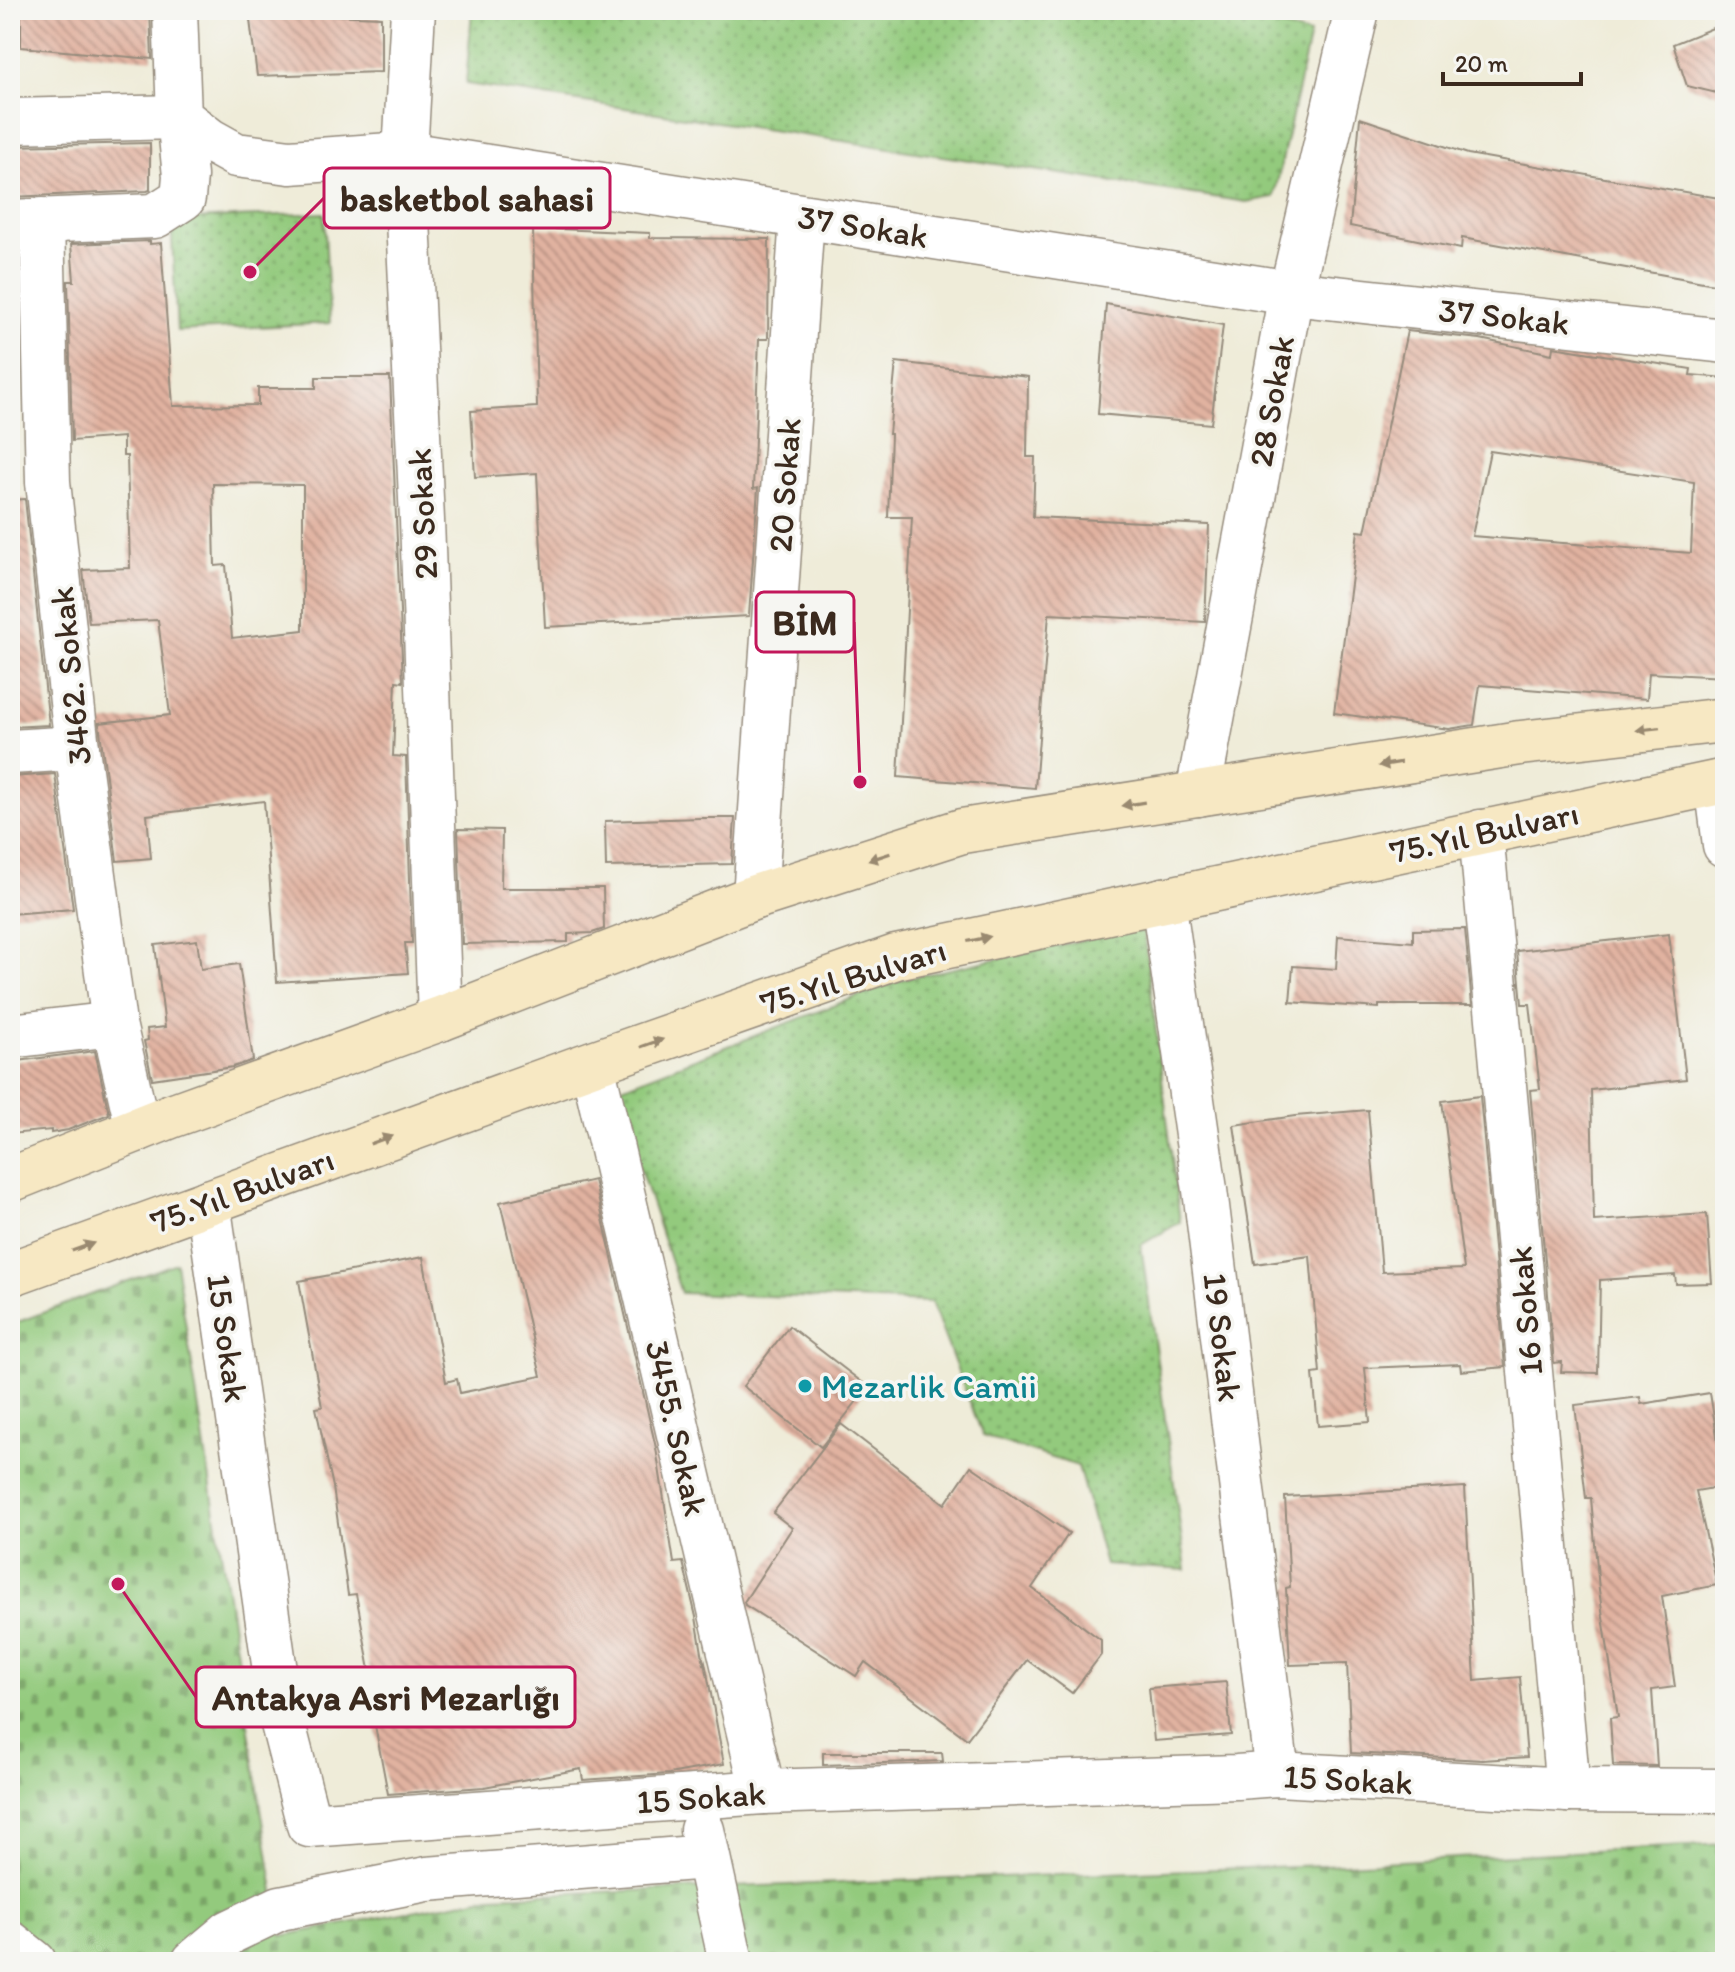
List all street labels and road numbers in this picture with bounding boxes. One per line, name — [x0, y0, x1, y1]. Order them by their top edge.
street label: 37 Sokak — [795, 196, 931, 257]
street label: 37 Sokak — [1437, 289, 1571, 344]
street label: 28 Sokak — [1240, 332, 1303, 470]
street label: 20 Sokak — [759, 416, 810, 554]
street label: 29 Sokak — [399, 447, 446, 581]
street label: 3462. Sokak — [41, 585, 100, 767]
street label: 75.Yıl Bulvarı — [1386, 792, 1582, 873]
street label: 75.Yıl Bulvarı — [755, 929, 951, 1024]
street label: 75.Yıl Bulvarı — [145, 1138, 340, 1243]
street label: 16 Sokak — [1499, 1245, 1552, 1377]
street label: 19 Sokak — [1194, 1270, 1251, 1404]
street label: 15 Sokak — [198, 1271, 257, 1405]
street label: 3455. Sokak — [636, 1336, 717, 1520]
street label: 15 Sokak — [1282, 1756, 1414, 1803]
street label: 15 Sokak — [635, 1773, 767, 1822]

